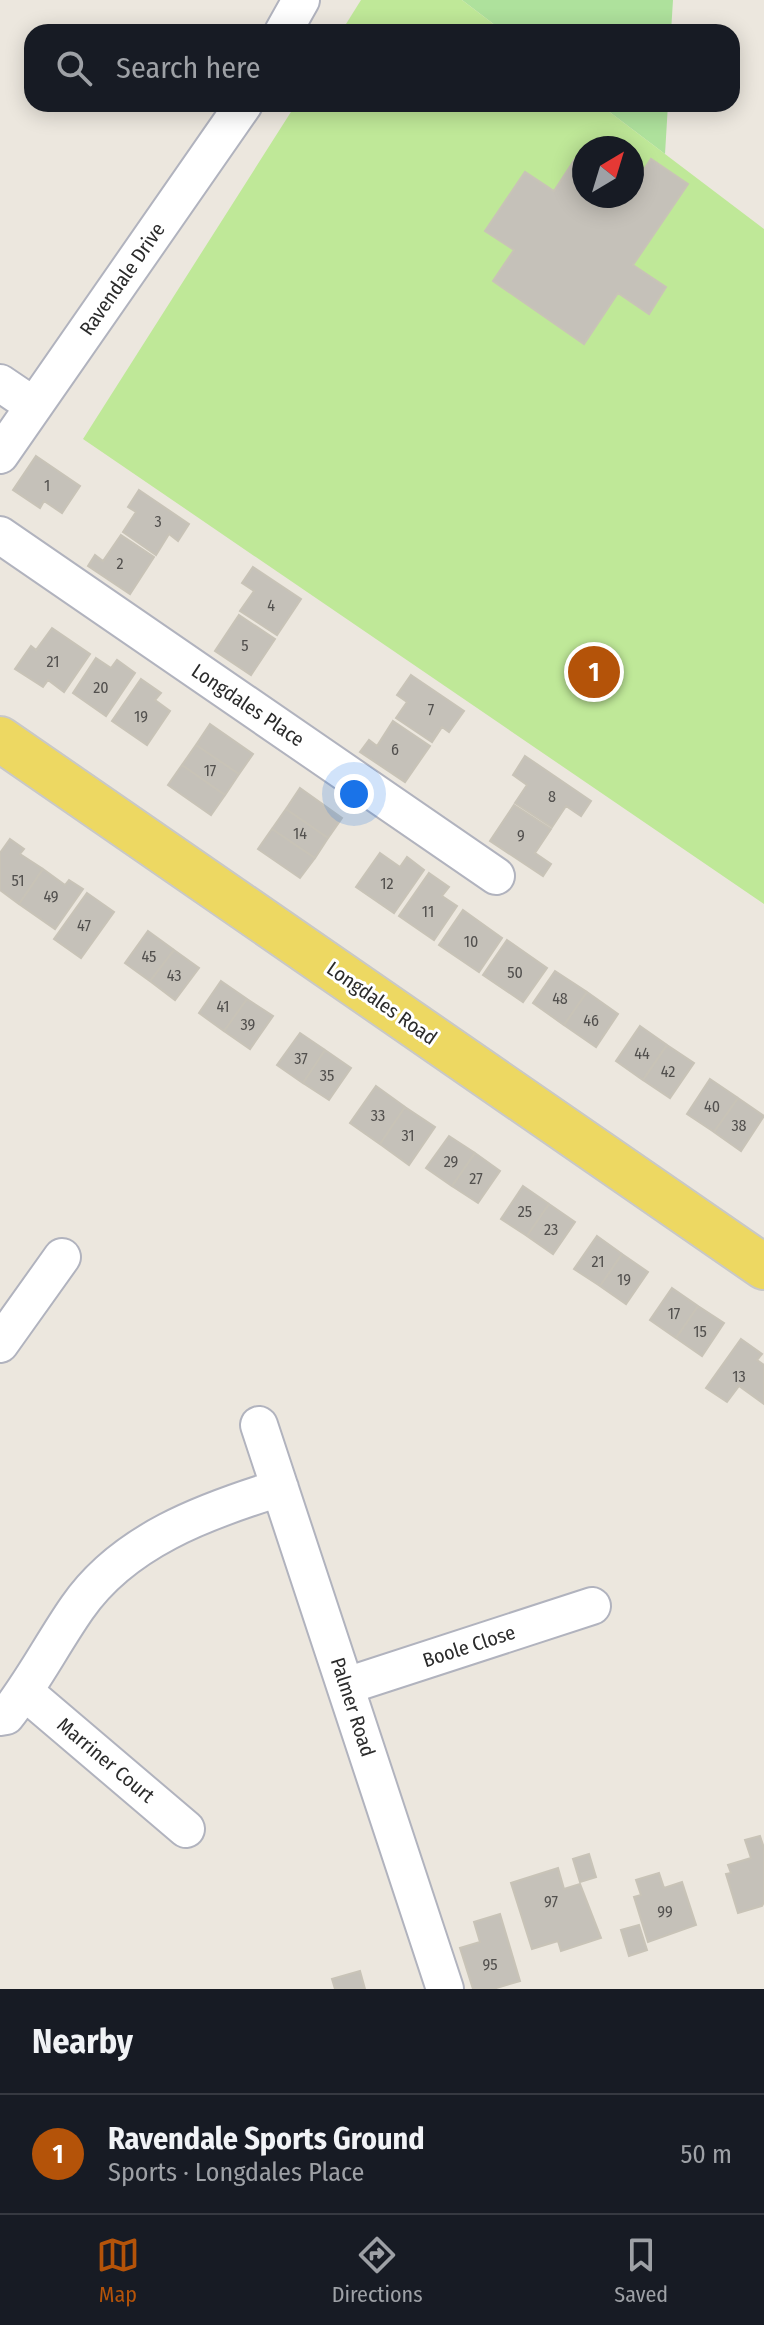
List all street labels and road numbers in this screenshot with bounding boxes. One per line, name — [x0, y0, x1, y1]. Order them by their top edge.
street label: Ravendale Drive — [74, 218, 170, 340]
street label: Longdales Place — [187, 659, 309, 751]
street label: Longdales Road — [322, 956, 442, 1050]
street label: Boole Close — [420, 1620, 518, 1672]
street label: Palmer Road — [326, 1654, 380, 1760]
street label: Marriner Court — [53, 1712, 160, 1808]

